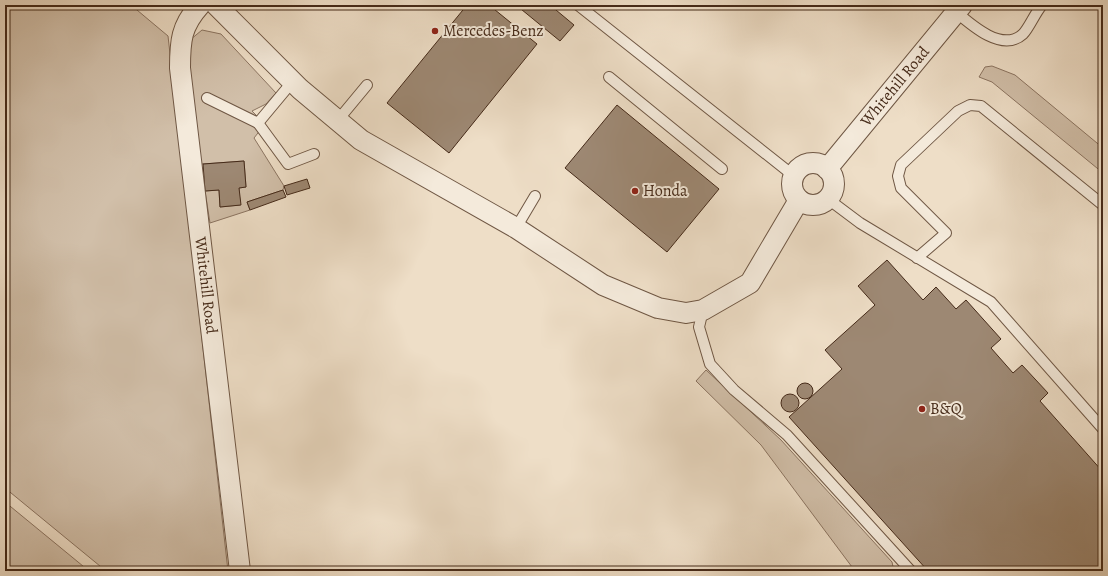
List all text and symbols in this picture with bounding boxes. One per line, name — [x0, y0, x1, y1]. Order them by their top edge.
place label: Mercedes-Benz — [443, 20, 544, 42]
marker: Mercedes-Benz — [430, 26, 440, 36]
street label: Whitehill Road — [855, 41, 935, 132]
place label: Honda — [643, 180, 688, 202]
marker: Honda — [630, 186, 640, 196]
street label: Whitehill Road — [189, 235, 223, 335]
place label: B&Q — [930, 398, 964, 420]
marker: B&Q — [917, 404, 927, 414]

